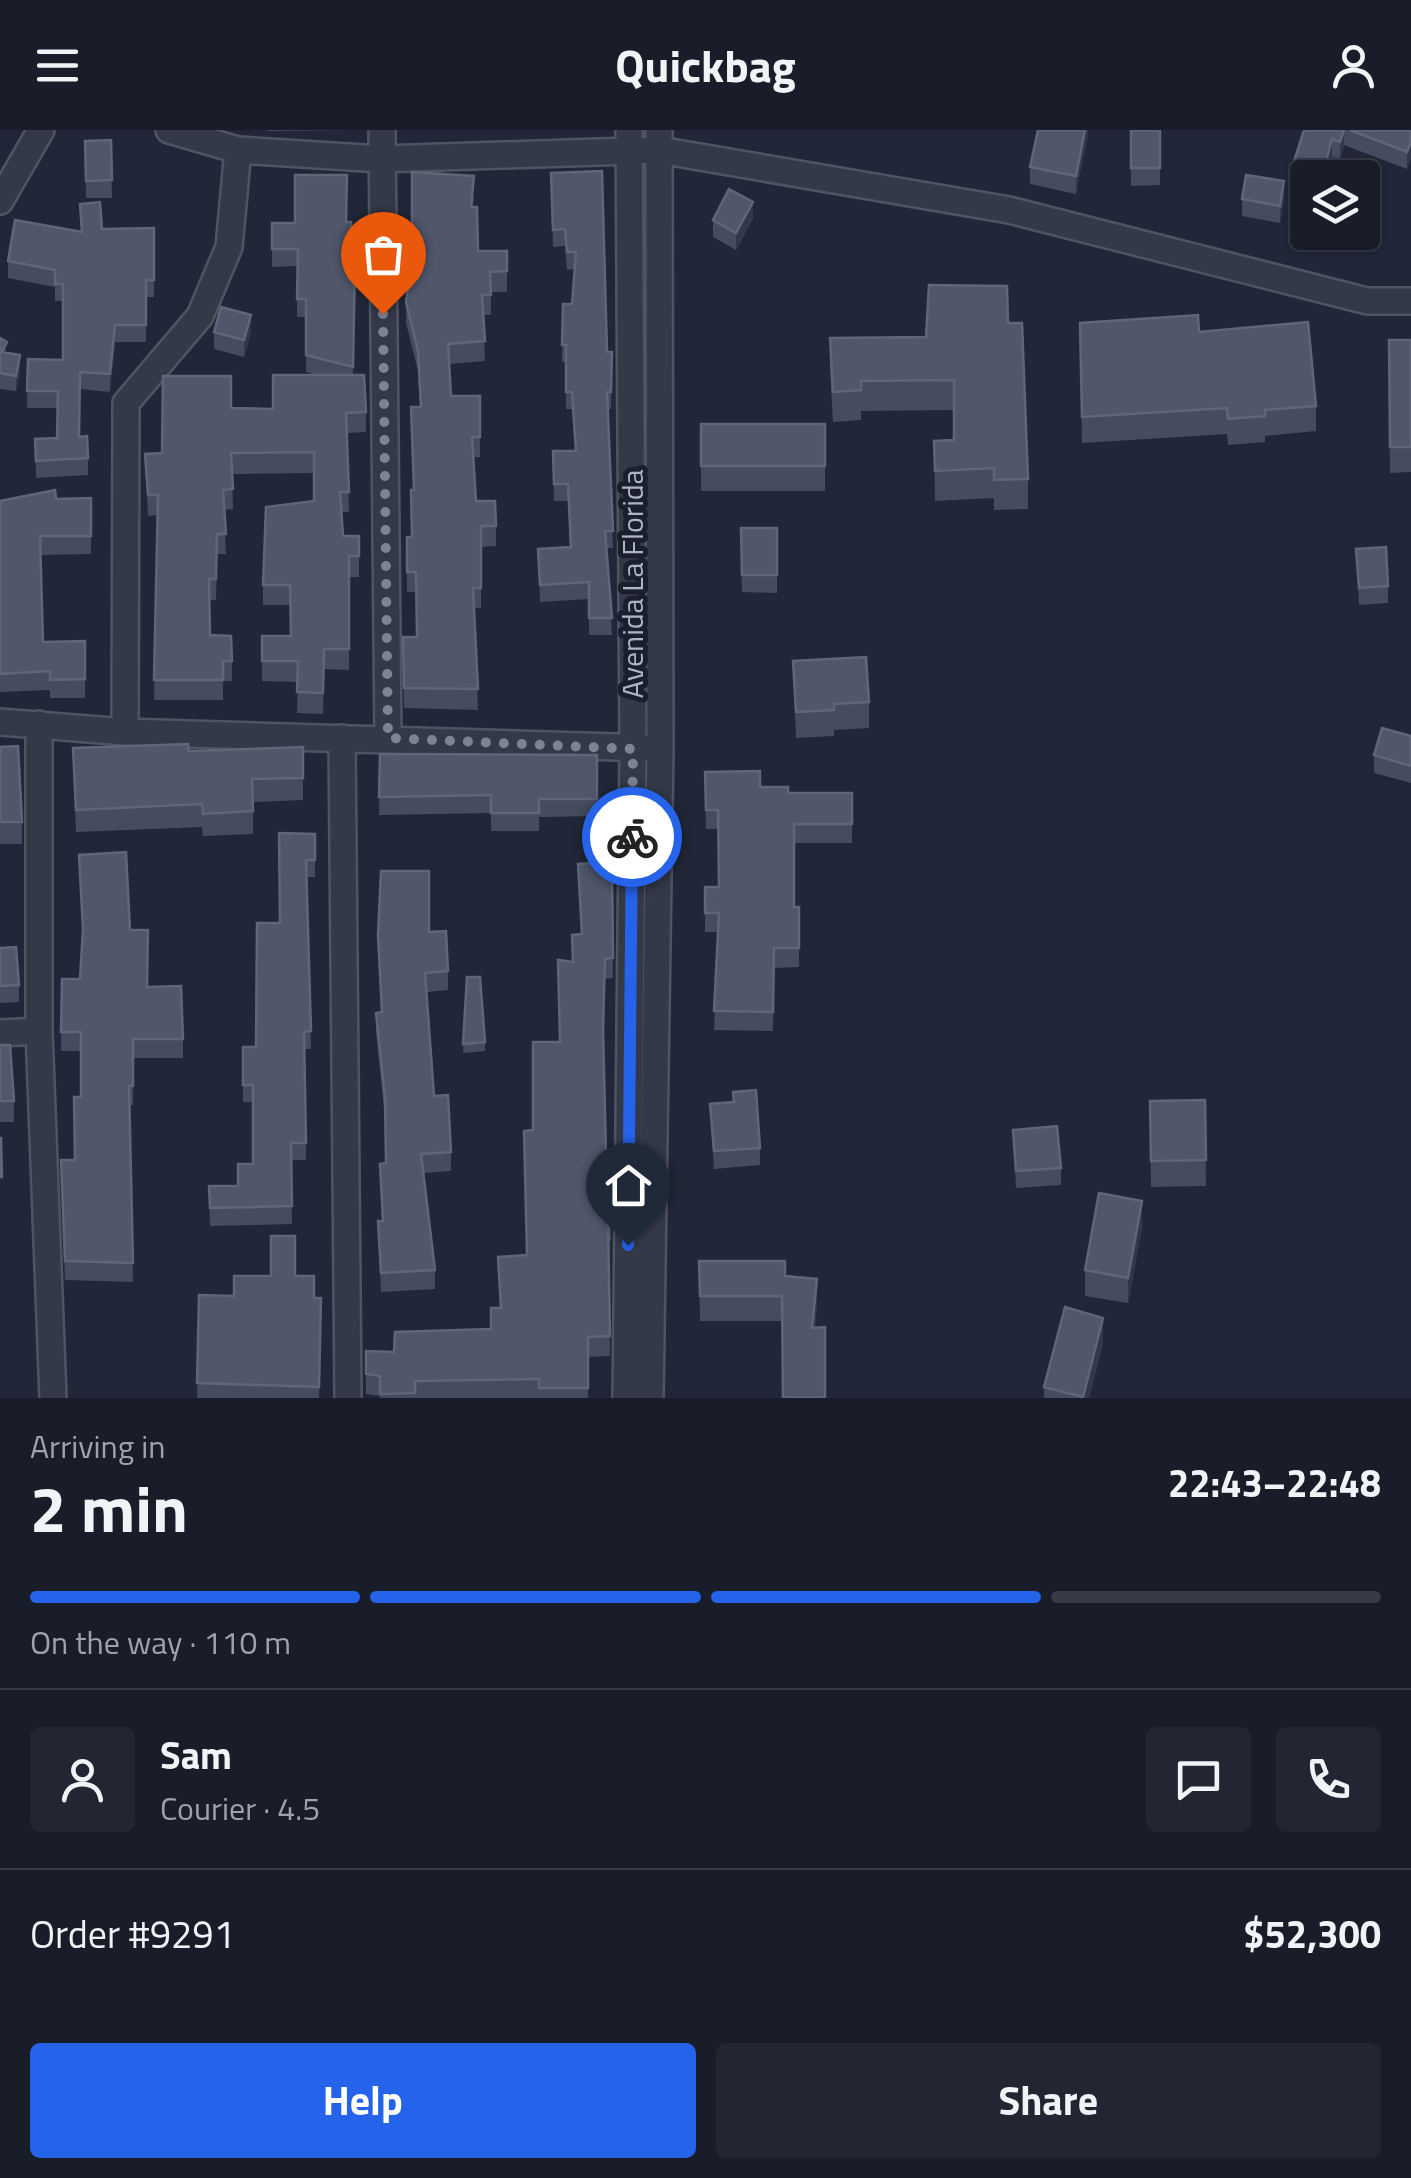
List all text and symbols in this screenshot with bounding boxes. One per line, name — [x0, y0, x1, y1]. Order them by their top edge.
text: Quickbag — [615, 31, 796, 99]
icon: menu — [30, 38, 85, 93]
icon: person — [1326, 38, 1381, 93]
map controls — [1290, 160, 1380, 250]
button: layers — [1290, 160, 1380, 250]
pin — [341, 212, 426, 315]
icon: bag — [356, 227, 411, 282]
street label: Avenida La Florida — [609, 469, 655, 699]
courier — [582, 787, 682, 887]
icon: bike — [605, 810, 660, 865]
pin — [586, 1143, 671, 1246]
icon: home — [601, 1158, 656, 1213]
text: Arriving in — [30, 1422, 166, 1470]
text: 22:43–22:48 — [1168, 1454, 1381, 1512]
text: 2 min — [30, 1458, 188, 1557]
text: On the way · 110 m — [30, 1618, 291, 1666]
text: Sam — [160, 1726, 232, 1784]
button: person — [30, 1727, 135, 1832]
button: chat — [1146, 1727, 1251, 1832]
button: phone — [1276, 1727, 1381, 1832]
text: Courier · 4.5 — [160, 1784, 320, 1832]
text: Order #9291 — [30, 1905, 235, 1963]
text: $52,300 — [1243, 1905, 1381, 1963]
button: Help — [30, 2043, 696, 2158]
button: Share — [716, 2043, 1381, 2158]

